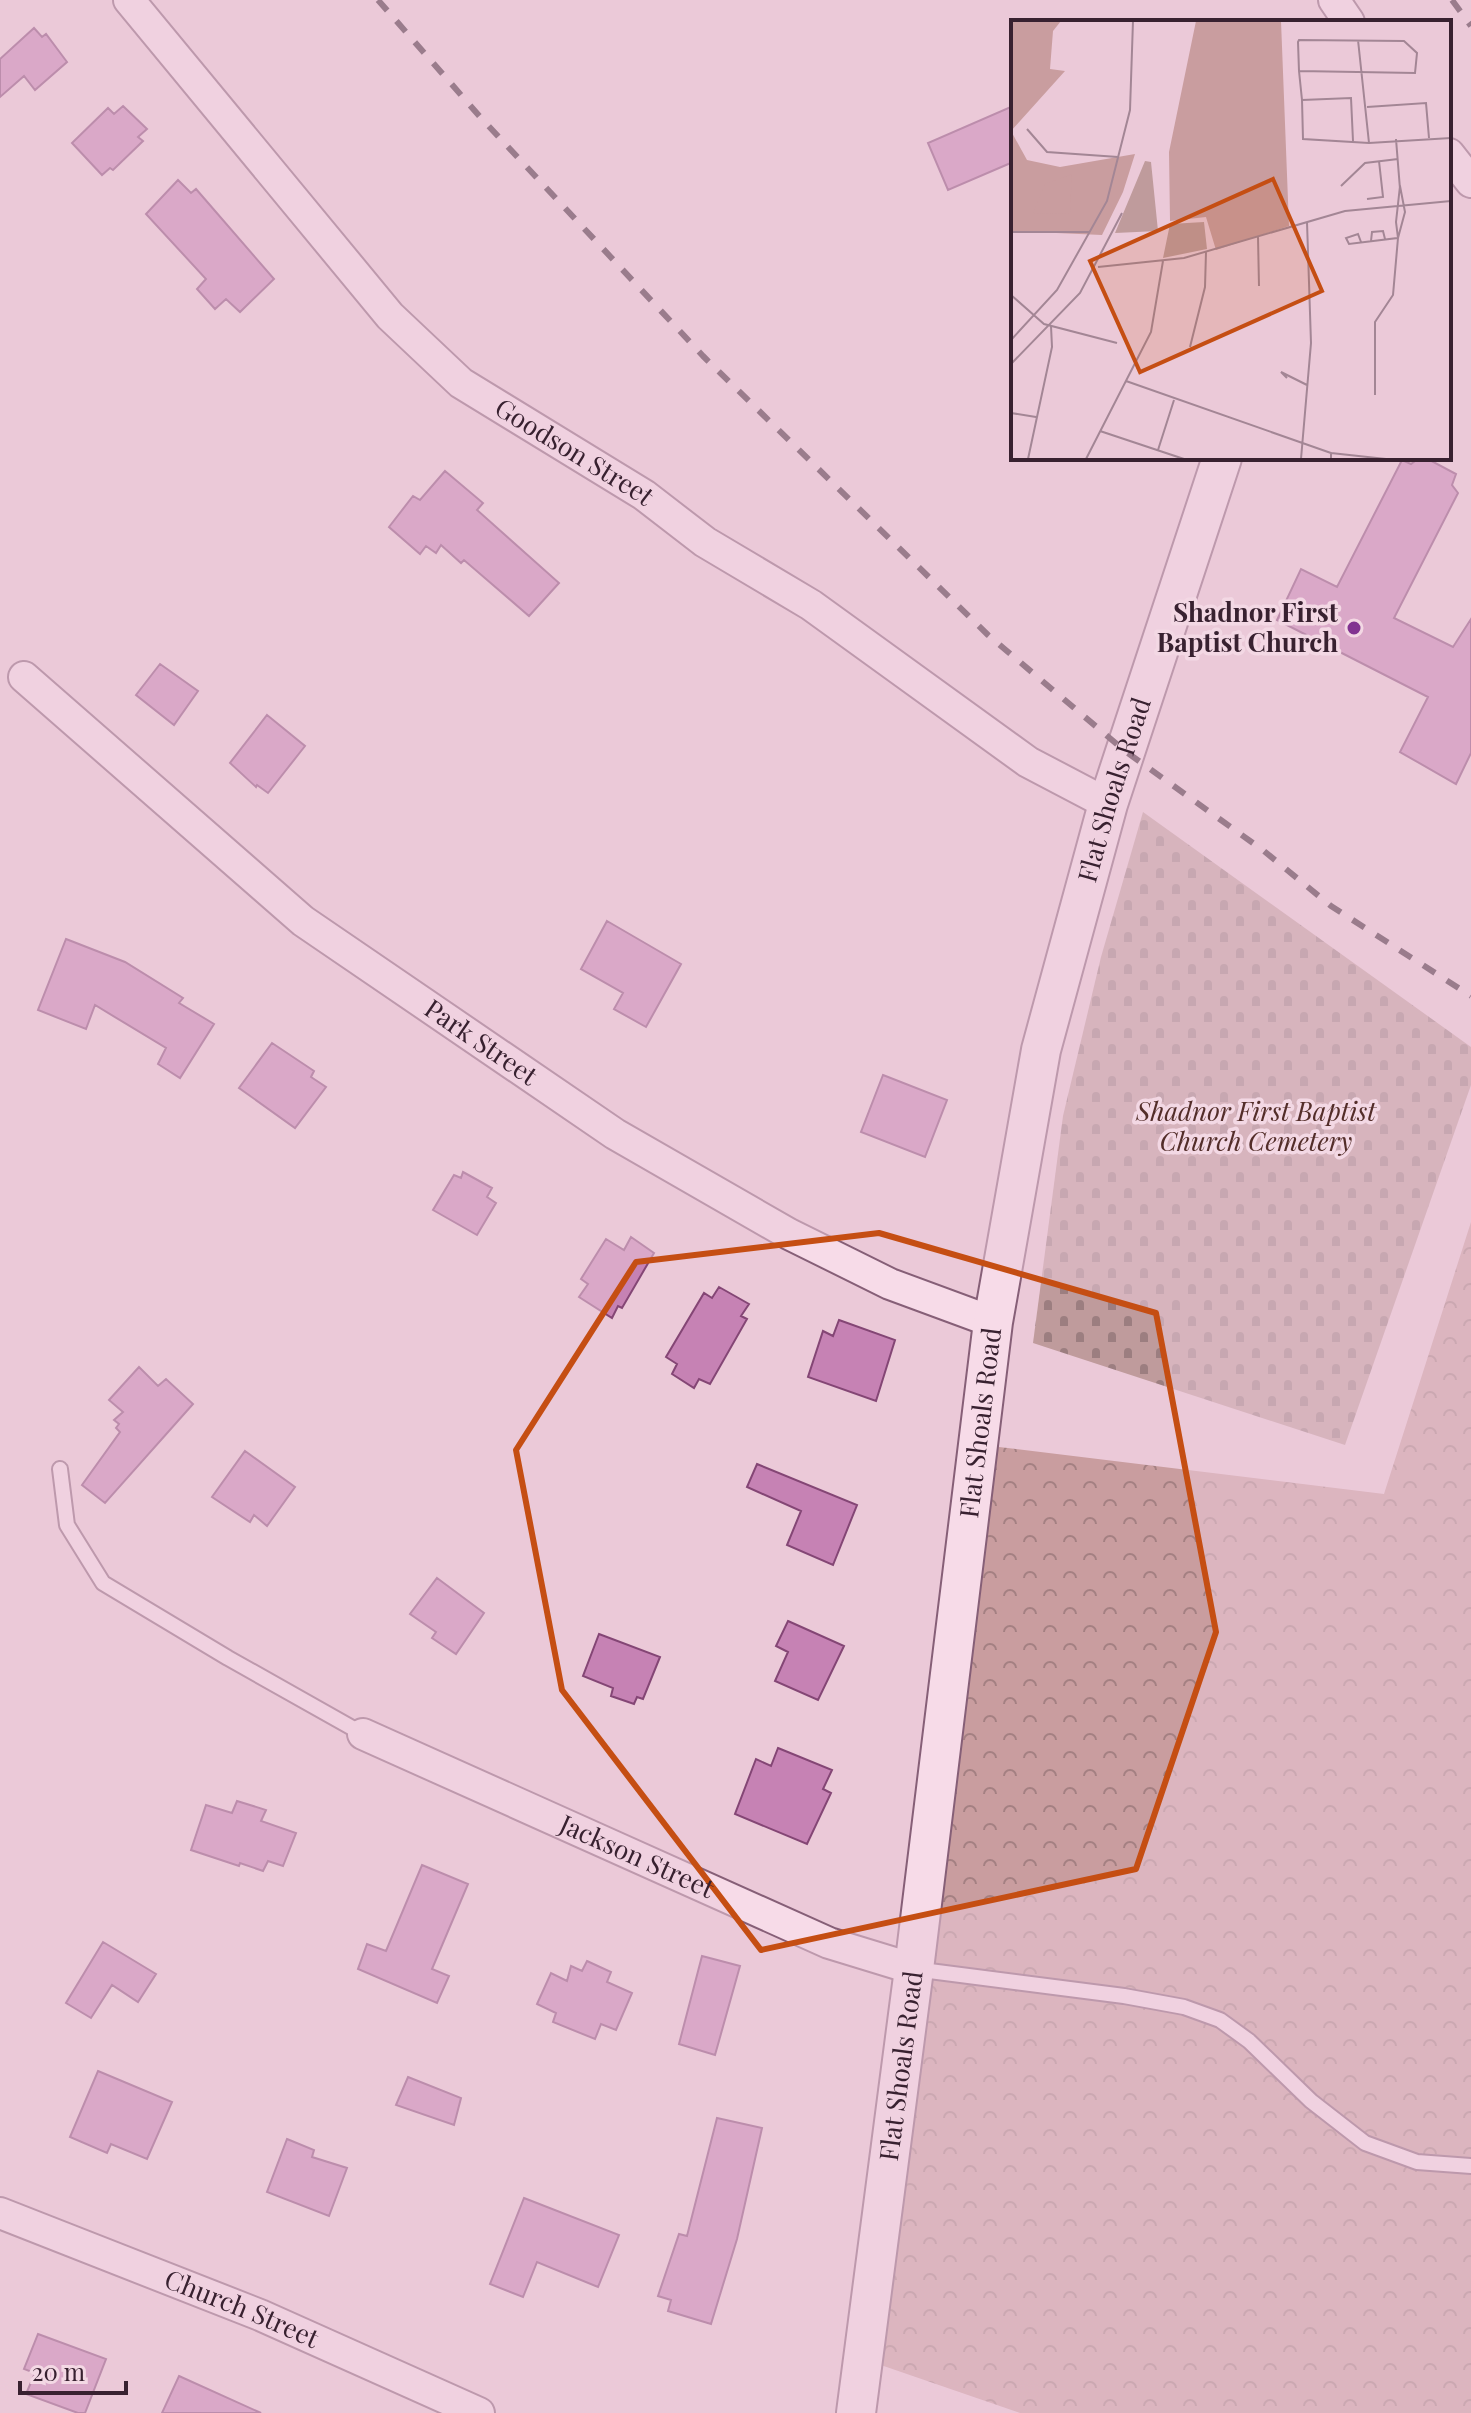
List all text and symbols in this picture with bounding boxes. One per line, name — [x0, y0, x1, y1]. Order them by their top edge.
inset map — [1011, 20, 1451, 460]
street label: Goodson Street — [489, 389, 662, 513]
place label: Shadnor First Baptist Church — [1157, 594, 1339, 659]
marker: Shadnor First Baptist Church — [1345, 619, 1363, 637]
street label: Flat Shoals Road — [1069, 693, 1158, 886]
street label: Park Street — [418, 990, 546, 1093]
park label: Shadnor First Baptist Church Cemetery — [1135, 1093, 1377, 1158]
street label: Flat Shoals Road — [950, 1325, 1008, 1520]
street label: Jackson Street — [554, 1805, 721, 1906]
street label: Flat Shoals Road — [870, 1969, 930, 2163]
street label: Church Street — [160, 2260, 326, 2355]
scale bar — [20, 2345, 126, 2395]
text: 20 m — [32, 2355, 85, 2387]

